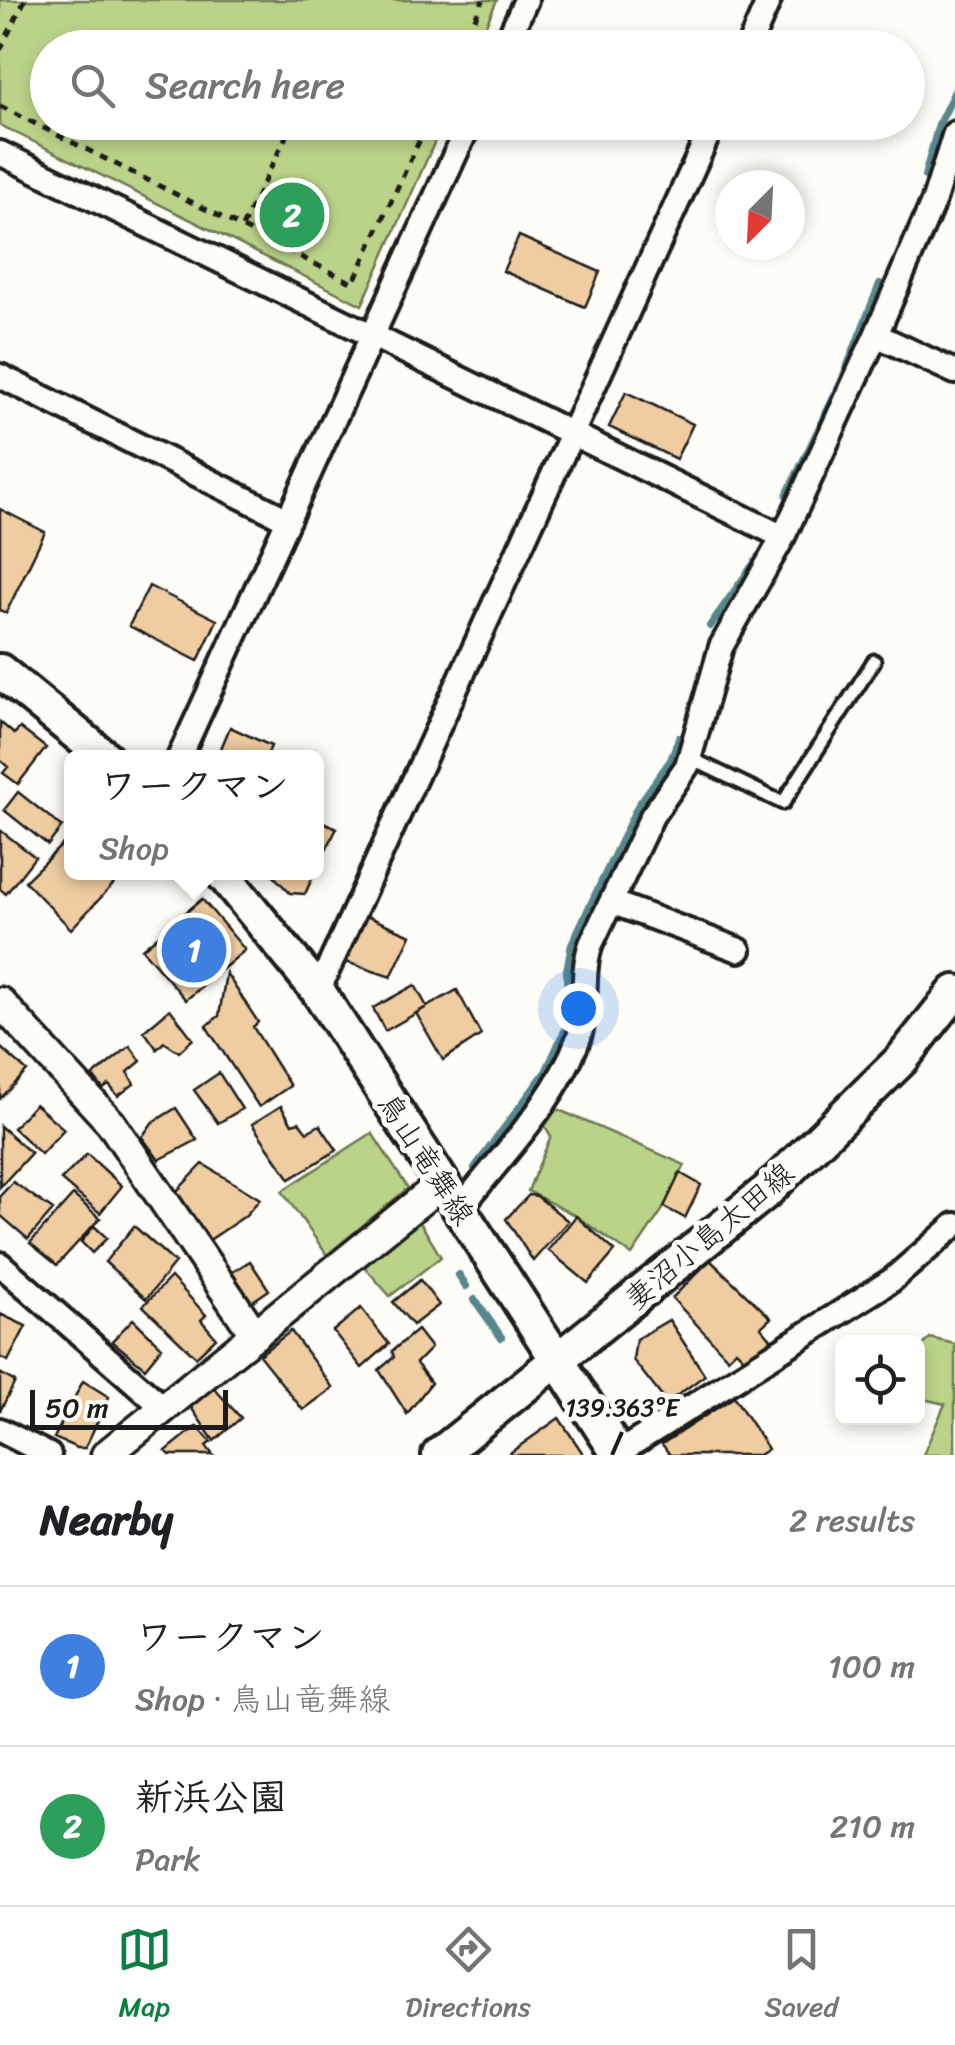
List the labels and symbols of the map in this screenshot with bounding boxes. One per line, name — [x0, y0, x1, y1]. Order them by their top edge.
north arrow — [715, 170, 805, 260]
pin: 2 — [260, 178, 324, 252]
pin: 1 — [162, 912, 226, 988]
your location — [553, 983, 604, 1034]
street label: 鳥山竜舞線 — [363, 1081, 489, 1237]
street label: 妻沼小島太田線 — [611, 1148, 807, 1324]
scale bar — [30, 1385, 228, 1430]
text: 139.363°E — [565, 1385, 681, 1430]

